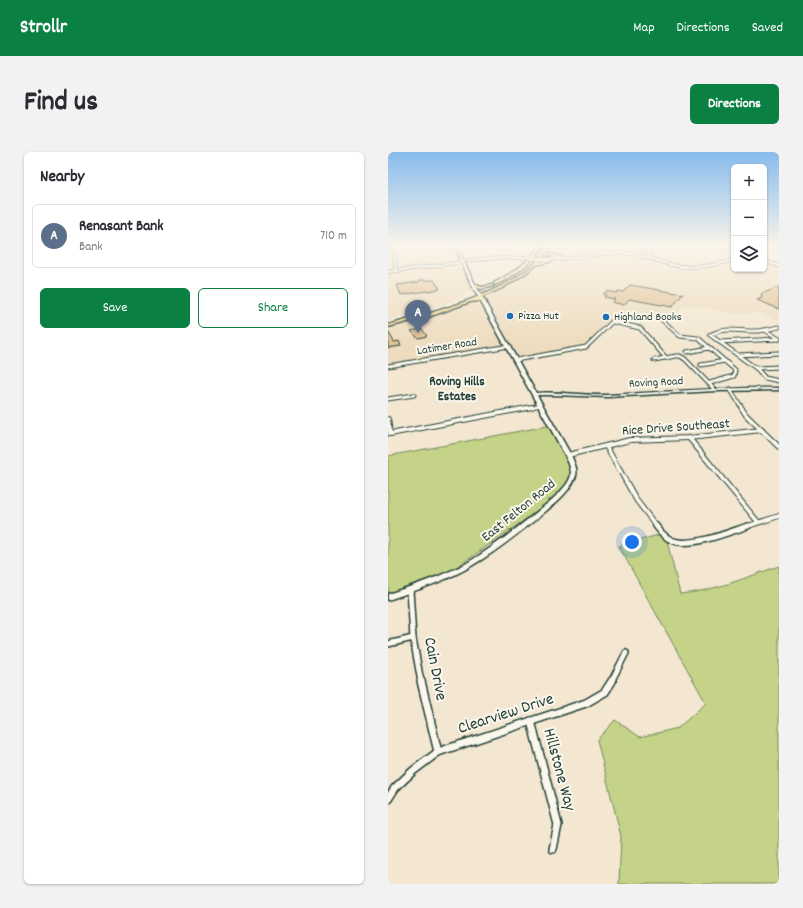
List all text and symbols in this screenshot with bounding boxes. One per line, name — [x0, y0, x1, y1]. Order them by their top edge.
text: Strollr — [20, 15, 67, 42]
text: Map — [633, 18, 655, 38]
text: Directions — [677, 18, 730, 38]
text: Saved — [752, 18, 783, 38]
text: Find us — [24, 84, 98, 124]
button: Directions — [690, 84, 779, 124]
map controls — [731, 164, 767, 272]
button: + — [731, 164, 767, 200]
text: Nearby — [40, 166, 84, 190]
button: − — [731, 200, 767, 236]
text: Renasant Bank — [79, 216, 163, 238]
text: A — [50, 227, 58, 246]
text: 710 m — [320, 227, 347, 246]
button: layers — [731, 236, 767, 272]
text: Bank — [79, 238, 103, 257]
button: Save — [40, 288, 190, 328]
button: Share — [198, 288, 348, 328]
pin: A — [405, 300, 431, 333]
place label: Pizza Hut — [518, 308, 559, 325]
place label: Highland Books — [614, 309, 682, 326]
marker: Pizza Hut — [505, 311, 515, 321]
marker: Highland Books — [601, 312, 611, 322]
street label: Latimer Road — [416, 334, 478, 360]
district label: Roving Hills Estates — [429, 373, 485, 407]
street label: Roving Road — [628, 373, 684, 393]
street label: Rice Drive Southeast — [621, 414, 731, 442]
street label: East Felton Road — [478, 475, 560, 547]
your location — [622, 532, 642, 552]
street label: Cain Drive — [416, 635, 452, 703]
street label: Clearview Drive — [455, 688, 557, 742]
street label: Hillstone Way — [535, 726, 581, 815]

